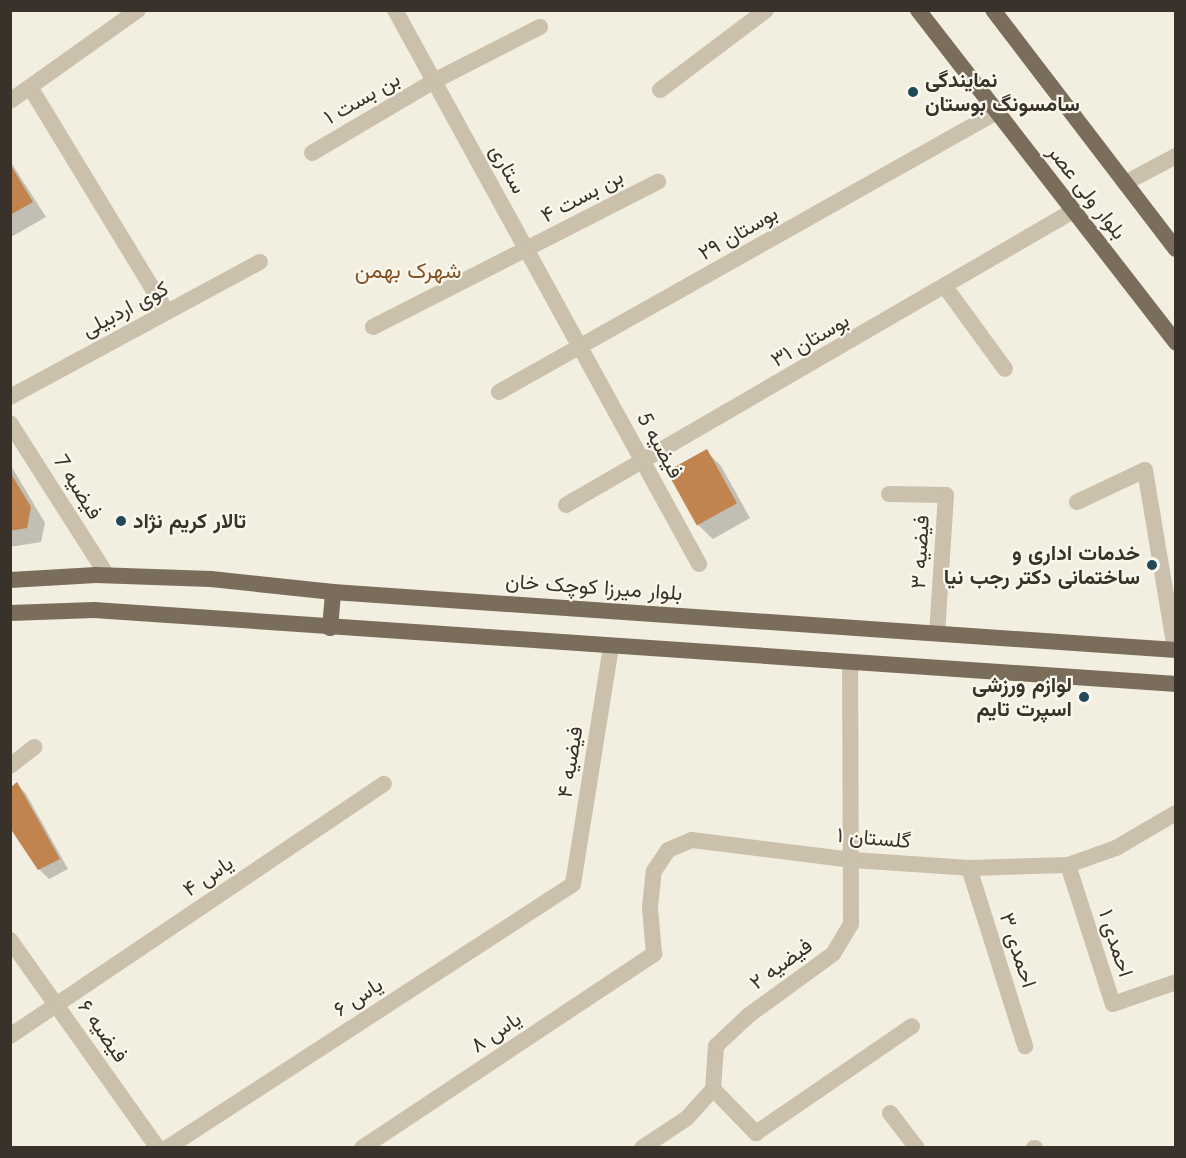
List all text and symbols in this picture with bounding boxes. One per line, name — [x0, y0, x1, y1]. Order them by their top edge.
street label: ۱ بن بست — [320, 66, 404, 130]
place label: نمایندگی سامسونگ بوستان — [925, 67, 1080, 117]
marker: نمایندگی سامسونگ بوستان — [906, 85, 920, 99]
street label: ستاری — [484, 140, 532, 198]
street label: بلوار ولی عصر — [1042, 140, 1132, 244]
street label: بن بست ۴ — [537, 164, 627, 228]
street label: بوستان ۲۹ — [694, 200, 782, 266]
district label: شهرک بهمن — [355, 258, 461, 284]
street label: کوی اردبیلی — [77, 276, 173, 342]
street label: بوستان ۳۱ — [766, 308, 854, 372]
street label: فیضیه 5 — [632, 407, 688, 483]
street label: فیضیه 7 — [48, 450, 108, 524]
place label: تالار کریم نژاد — [133, 508, 246, 534]
marker: تالار کریم نژاد — [114, 514, 128, 528]
street label: فیضیه ۳ — [905, 514, 935, 590]
place label: خدمات اداری و ساختمانی دکتر رجب نیا — [944, 540, 1140, 590]
marker: خدمات اداری و ساختمانی دکتر رجب نیا — [1145, 558, 1159, 572]
street label: بلوار میرزا کوچک خان — [505, 568, 683, 606]
place label: لوازم ورزشی اسپرت تایم — [972, 672, 1072, 722]
marker: لوازم ورزشی اسپرت تایم — [1077, 690, 1091, 704]
street label: فیضیه ۴ — [552, 724, 588, 800]
street label: گلستان ۱ — [836, 822, 912, 854]
street label: یاس ۴ — [178, 850, 238, 902]
street label: احمدی ۱ — [1093, 906, 1139, 980]
street label: احمدی ۳ — [994, 909, 1042, 991]
street label: فیضیه ۲ — [745, 933, 817, 995]
street label: یاس ۶ — [329, 972, 387, 1022]
street label: فیضیه ۶ — [73, 995, 133, 1067]
street label: یاس ۸ — [466, 1006, 526, 1058]

